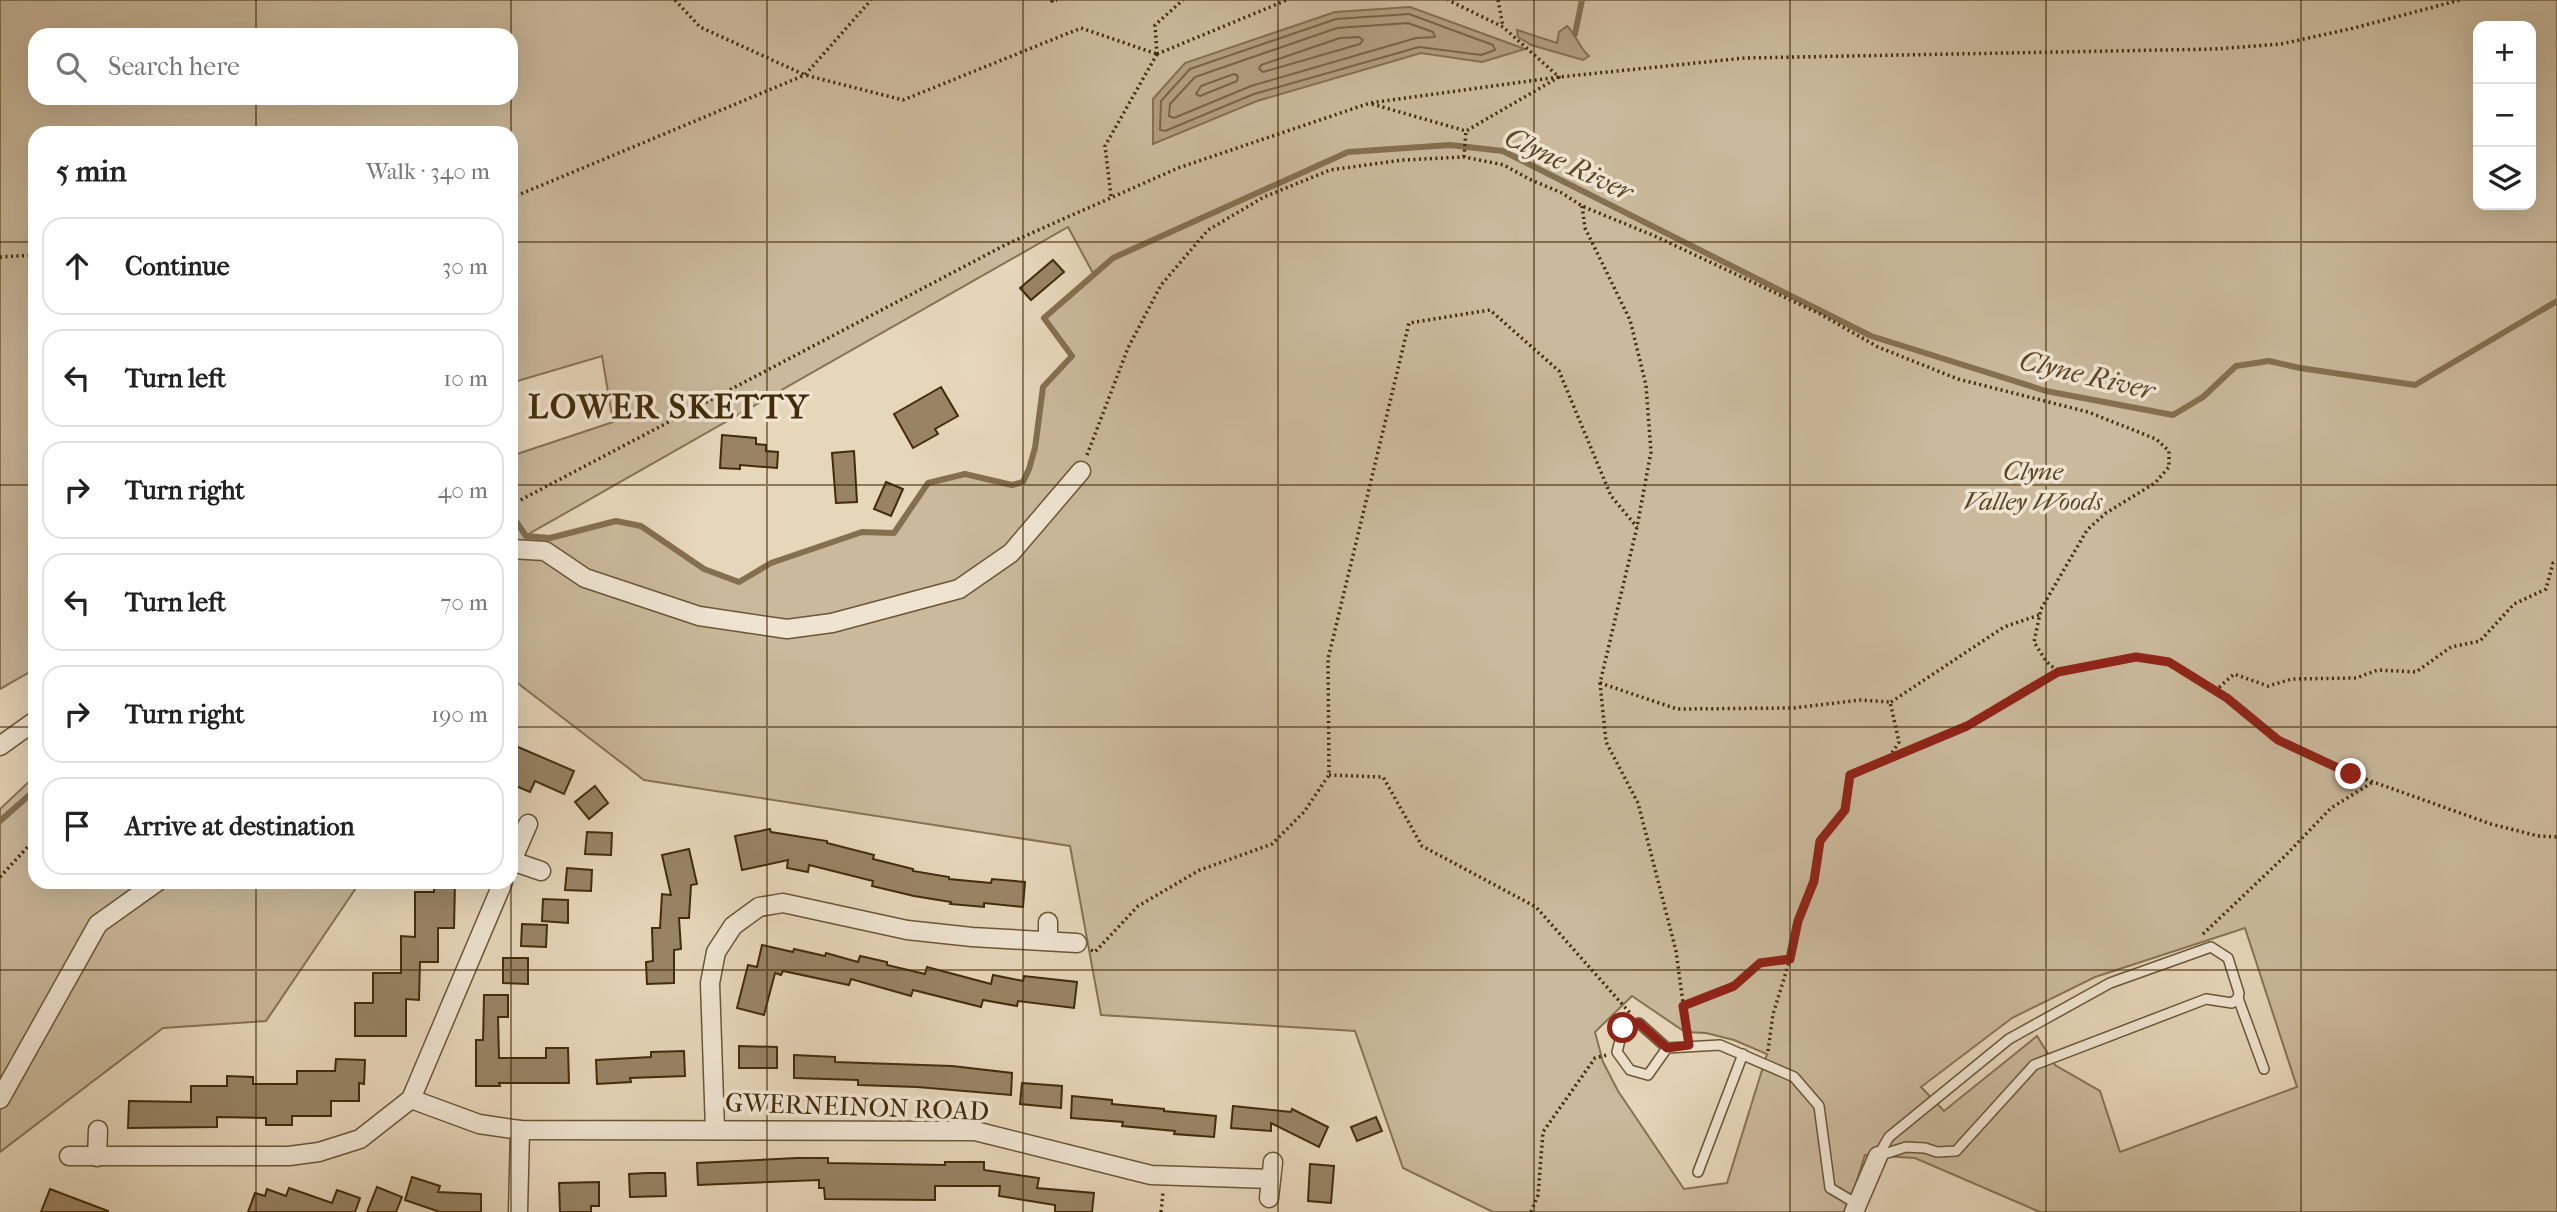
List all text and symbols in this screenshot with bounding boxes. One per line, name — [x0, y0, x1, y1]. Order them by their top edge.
map controls — [2473, 21, 2536, 210]
button: + — [2473, 21, 2536, 84]
search box — [28, 28, 518, 105]
icon: search — [52, 48, 90, 86]
text: Search here — [108, 51, 240, 82]
button: − — [2473, 84, 2536, 147]
water label: Clyne River — [1500, 120, 1641, 209]
button: layers — [2473, 147, 2536, 210]
text: 5 min — [56, 154, 127, 189]
text: Walk · 340 m — [366, 158, 490, 185]
icon: ahead — [58, 247, 96, 285]
text: Continue — [125, 251, 230, 282]
text: 30 m — [442, 253, 488, 280]
water label: Clyne River — [2016, 343, 2160, 407]
icon: left — [58, 359, 96, 397]
text: Turn left — [125, 363, 226, 394]
text: 10 m — [443, 365, 488, 392]
district label: LOWER SKETTY — [528, 388, 810, 427]
park label: Clyne Valley Woods — [1964, 456, 2103, 517]
icon: right — [58, 471, 96, 509]
text: Turn right — [125, 475, 245, 506]
text: 40 m — [438, 477, 488, 504]
icon: left — [58, 583, 96, 621]
text: Turn left — [125, 587, 226, 618]
text: 70 m — [440, 589, 488, 616]
icon: right — [58, 695, 96, 733]
text: Turn right — [125, 699, 245, 730]
text: 190 m — [431, 701, 488, 728]
route end — [2335, 758, 2366, 789]
icon: arrive — [58, 807, 96, 845]
text: Arrive at destination — [125, 811, 355, 842]
route start — [1607, 1012, 1638, 1043]
street label: GWERNEINON ROAD — [724, 1087, 990, 1127]

